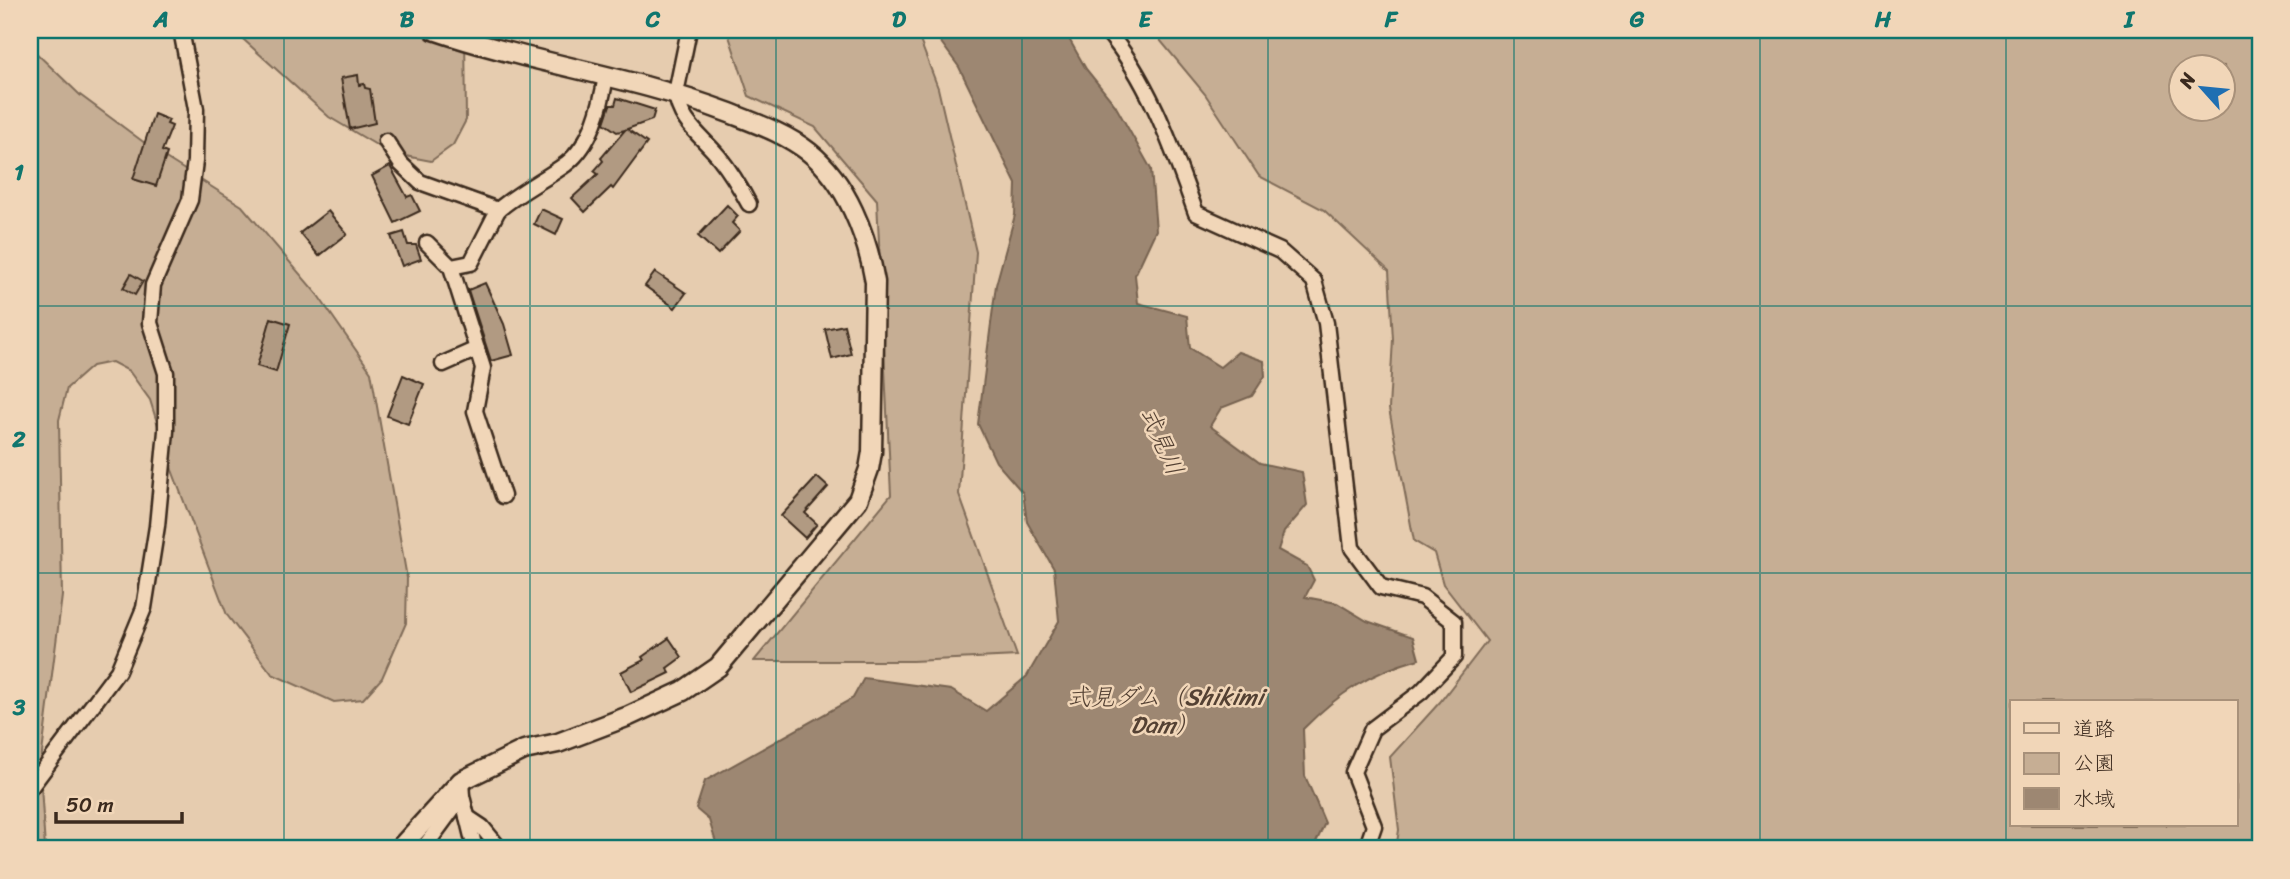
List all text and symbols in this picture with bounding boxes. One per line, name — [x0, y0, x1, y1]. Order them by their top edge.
text: A — [152, 0, 169, 40]
text: B — [400, 0, 415, 40]
text: C — [645, 0, 661, 40]
text: D — [892, 0, 907, 40]
text: E — [1139, 0, 1154, 40]
text: F — [1384, 0, 1399, 40]
text: G — [1629, 0, 1645, 40]
text: H — [1874, 0, 1892, 40]
text: I — [2123, 0, 2135, 40]
north arrow — [2168, 52, 2238, 122]
text: N — [2169, 66, 2205, 95]
text: 1 — [14, 152, 24, 193]
water label: 式見川 — [1128, 400, 1196, 482]
text: 2 — [11, 419, 26, 460]
water label: 式見ダム（Shikimi Dam） — [1067, 676, 1268, 746]
text: 3 — [12, 687, 26, 728]
legend — [2010, 700, 2238, 826]
text: 道路 — [2073, 710, 2115, 748]
text: 公園 — [2073, 744, 2115, 782]
text: 水域 — [2073, 780, 2115, 818]
scale bar — [56, 781, 182, 825]
text: 50 m — [66, 786, 114, 824]

